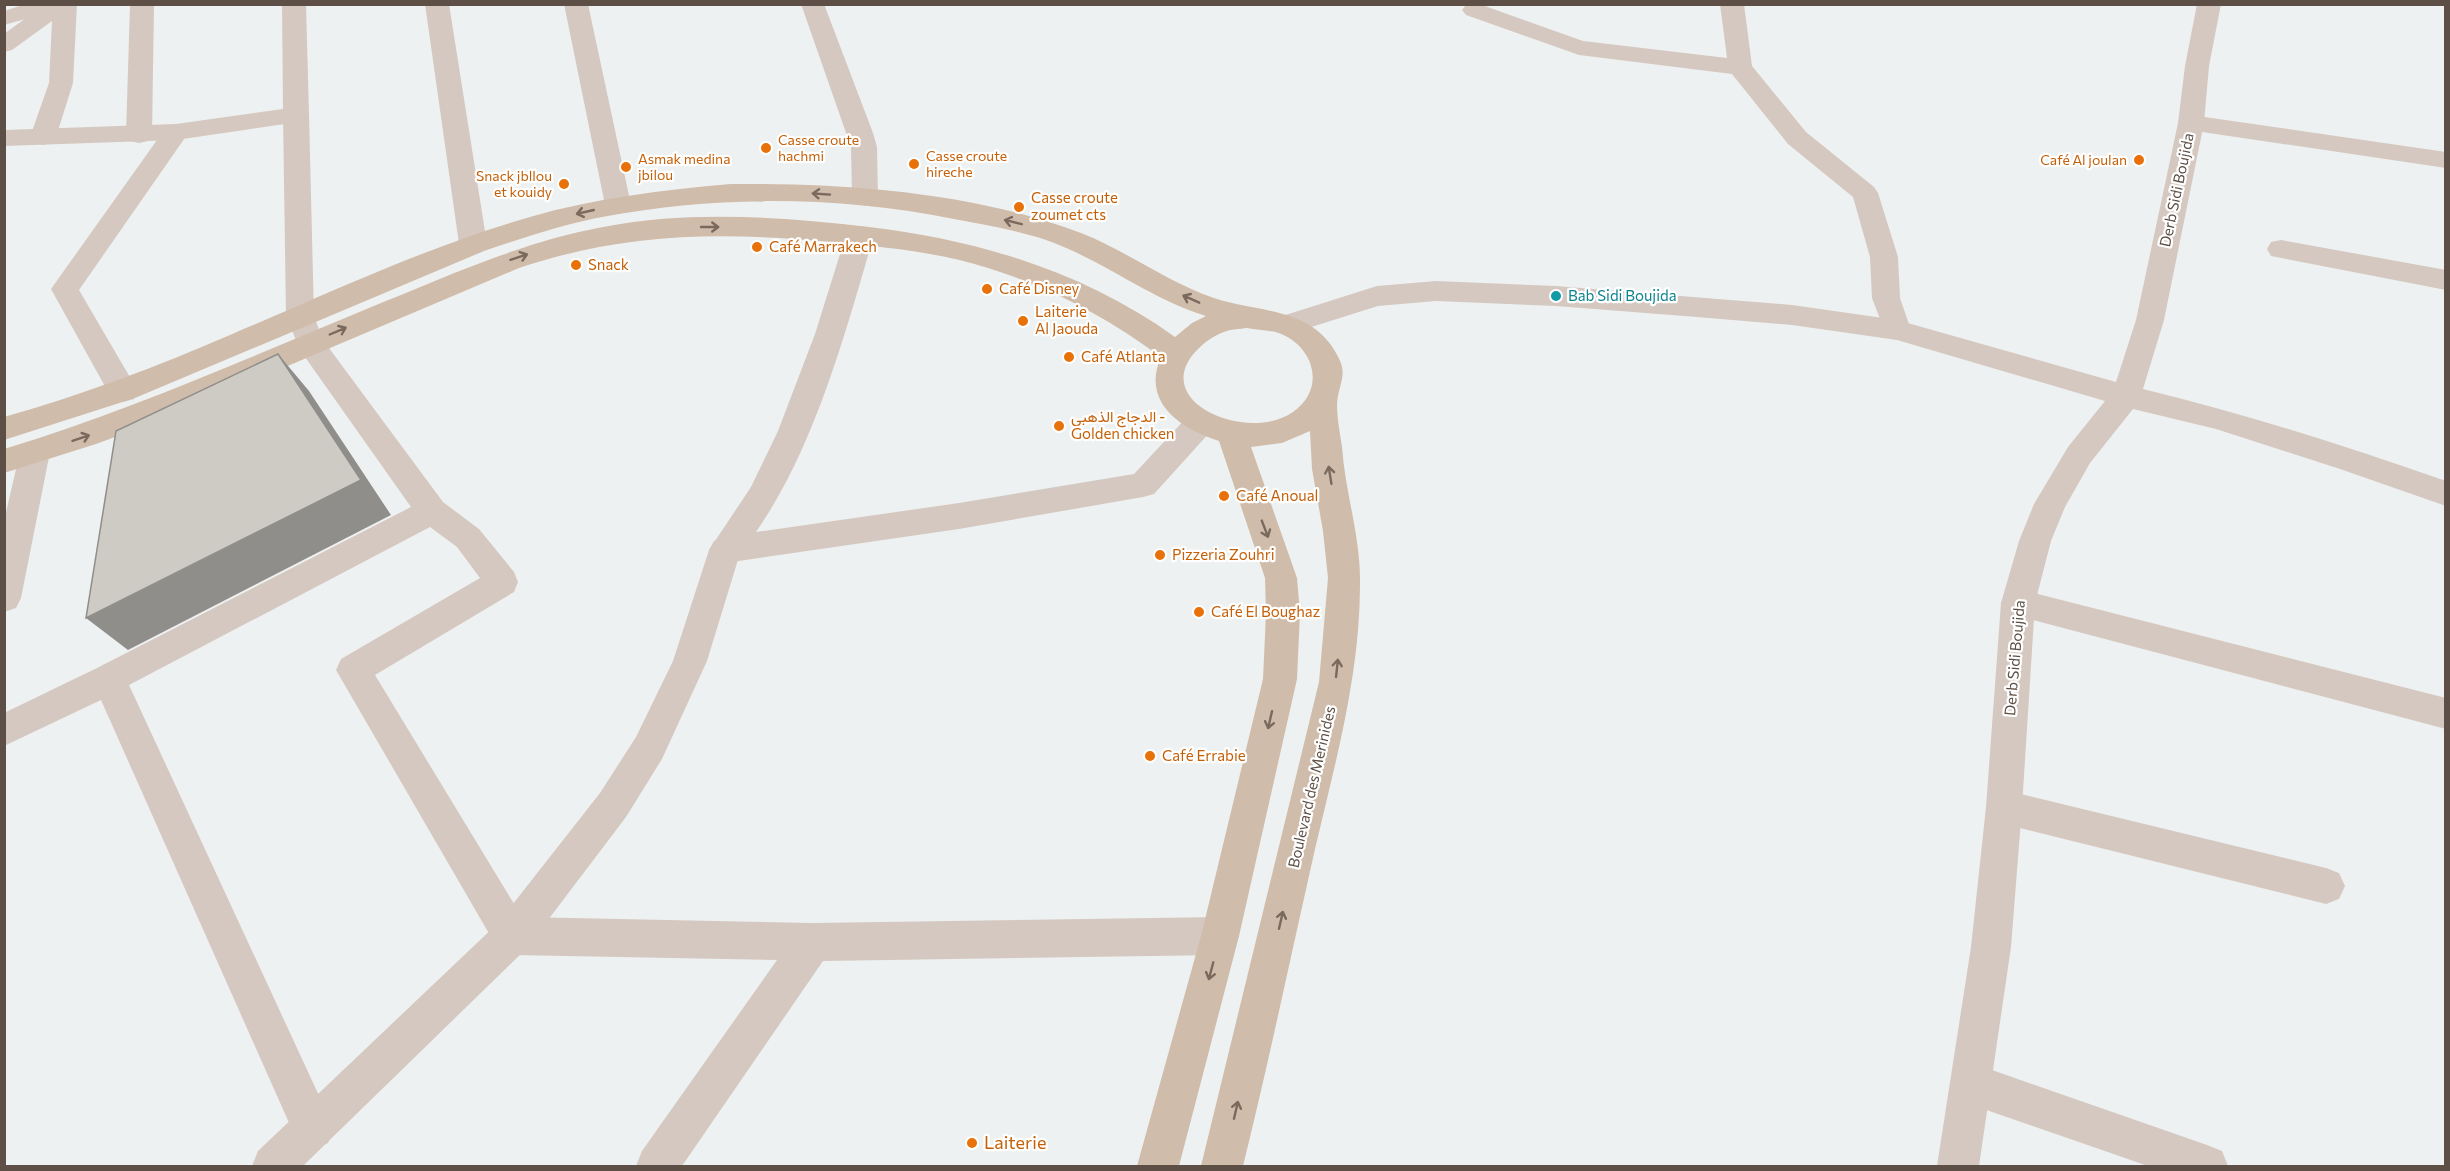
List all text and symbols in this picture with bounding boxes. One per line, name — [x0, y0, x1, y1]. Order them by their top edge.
place label: Casse croute hachmi — [778, 131, 859, 164]
street label: Derb Sidi Boujida — [2155, 131, 2197, 248]
marker: Casse croute hachmi — [759, 141, 773, 155]
place label: Casse croute hireche — [926, 147, 1007, 180]
place label: Asmak medina jbilou — [638, 150, 730, 183]
place label: Café Al joulan — [2040, 151, 2127, 168]
marker: Café Al joulan — [2132, 153, 2146, 167]
marker: Casse croute hireche — [907, 157, 921, 171]
marker: Asmak medina jbilou — [619, 160, 633, 174]
place label: Snack jbllou et kouidy — [476, 167, 552, 200]
marker: Snack jbllou et kouidy — [557, 177, 571, 191]
one-way arrow — [811, 188, 831, 199]
place label: Casse croute zoumet cts — [1031, 188, 1118, 223]
marker: Casse croute zoumet cts — [1012, 200, 1026, 214]
one-way arrow — [576, 206, 595, 218]
one-way arrow — [1004, 215, 1023, 227]
one-way arrow — [700, 221, 720, 233]
place label: Café Marrakech — [769, 237, 877, 255]
marker: Café Marrakech — [750, 240, 764, 254]
one-way arrow — [509, 251, 528, 262]
place label: Snack — [588, 255, 629, 273]
marker: Snack — [569, 258, 583, 272]
place label: Café Disney — [999, 279, 1080, 297]
marker: Café Disney — [980, 282, 994, 296]
place label: Bab Sidi Boujida — [1568, 286, 1677, 304]
marker: Bab Sidi Boujida — [1549, 289, 1563, 303]
one-way arrow — [1183, 293, 1201, 304]
place label: Laiterie Al Jaouda — [1035, 302, 1098, 337]
marker: Laiterie Al Jaouda — [1016, 314, 1030, 328]
one-way arrow — [329, 325, 347, 337]
place label: Café Atlanta — [1081, 347, 1166, 365]
marker: Café Atlanta — [1062, 350, 1076, 364]
place label: الدجاج الذهبي - Golden chicken — [1071, 407, 1174, 442]
marker: الدجاج الذهبي - Golden chicken — [1052, 419, 1066, 433]
one-way arrow — [71, 431, 90, 442]
one-way arrow — [1324, 465, 1335, 485]
place label: Café Anoual — [1236, 486, 1318, 504]
marker: Café Anoual — [1217, 489, 1231, 503]
one-way arrow — [1260, 520, 1271, 538]
place label: Pizzeria Zouhri — [1172, 545, 1275, 563]
marker: Pizzeria Zouhri — [1153, 548, 1167, 562]
street label: Derb Sidi Boujida — [2000, 599, 2028, 716]
place label: Café El Boughaz — [1211, 602, 1320, 620]
marker: Café El Boughaz — [1192, 605, 1206, 619]
one-way arrow — [1332, 659, 1343, 679]
street label: Boulevard des Merinides — [1284, 704, 1338, 869]
one-way arrow — [1264, 711, 1276, 730]
place label: Café Errabie — [1162, 746, 1246, 764]
marker: Café Errabie — [1143, 749, 1157, 763]
one-way arrow — [1276, 911, 1287, 930]
one-way arrow — [1205, 961, 1216, 980]
one-way arrow — [1231, 1100, 1242, 1120]
place label: Laiterie — [984, 1131, 1046, 1153]
marker: Laiterie — [965, 1136, 979, 1150]

